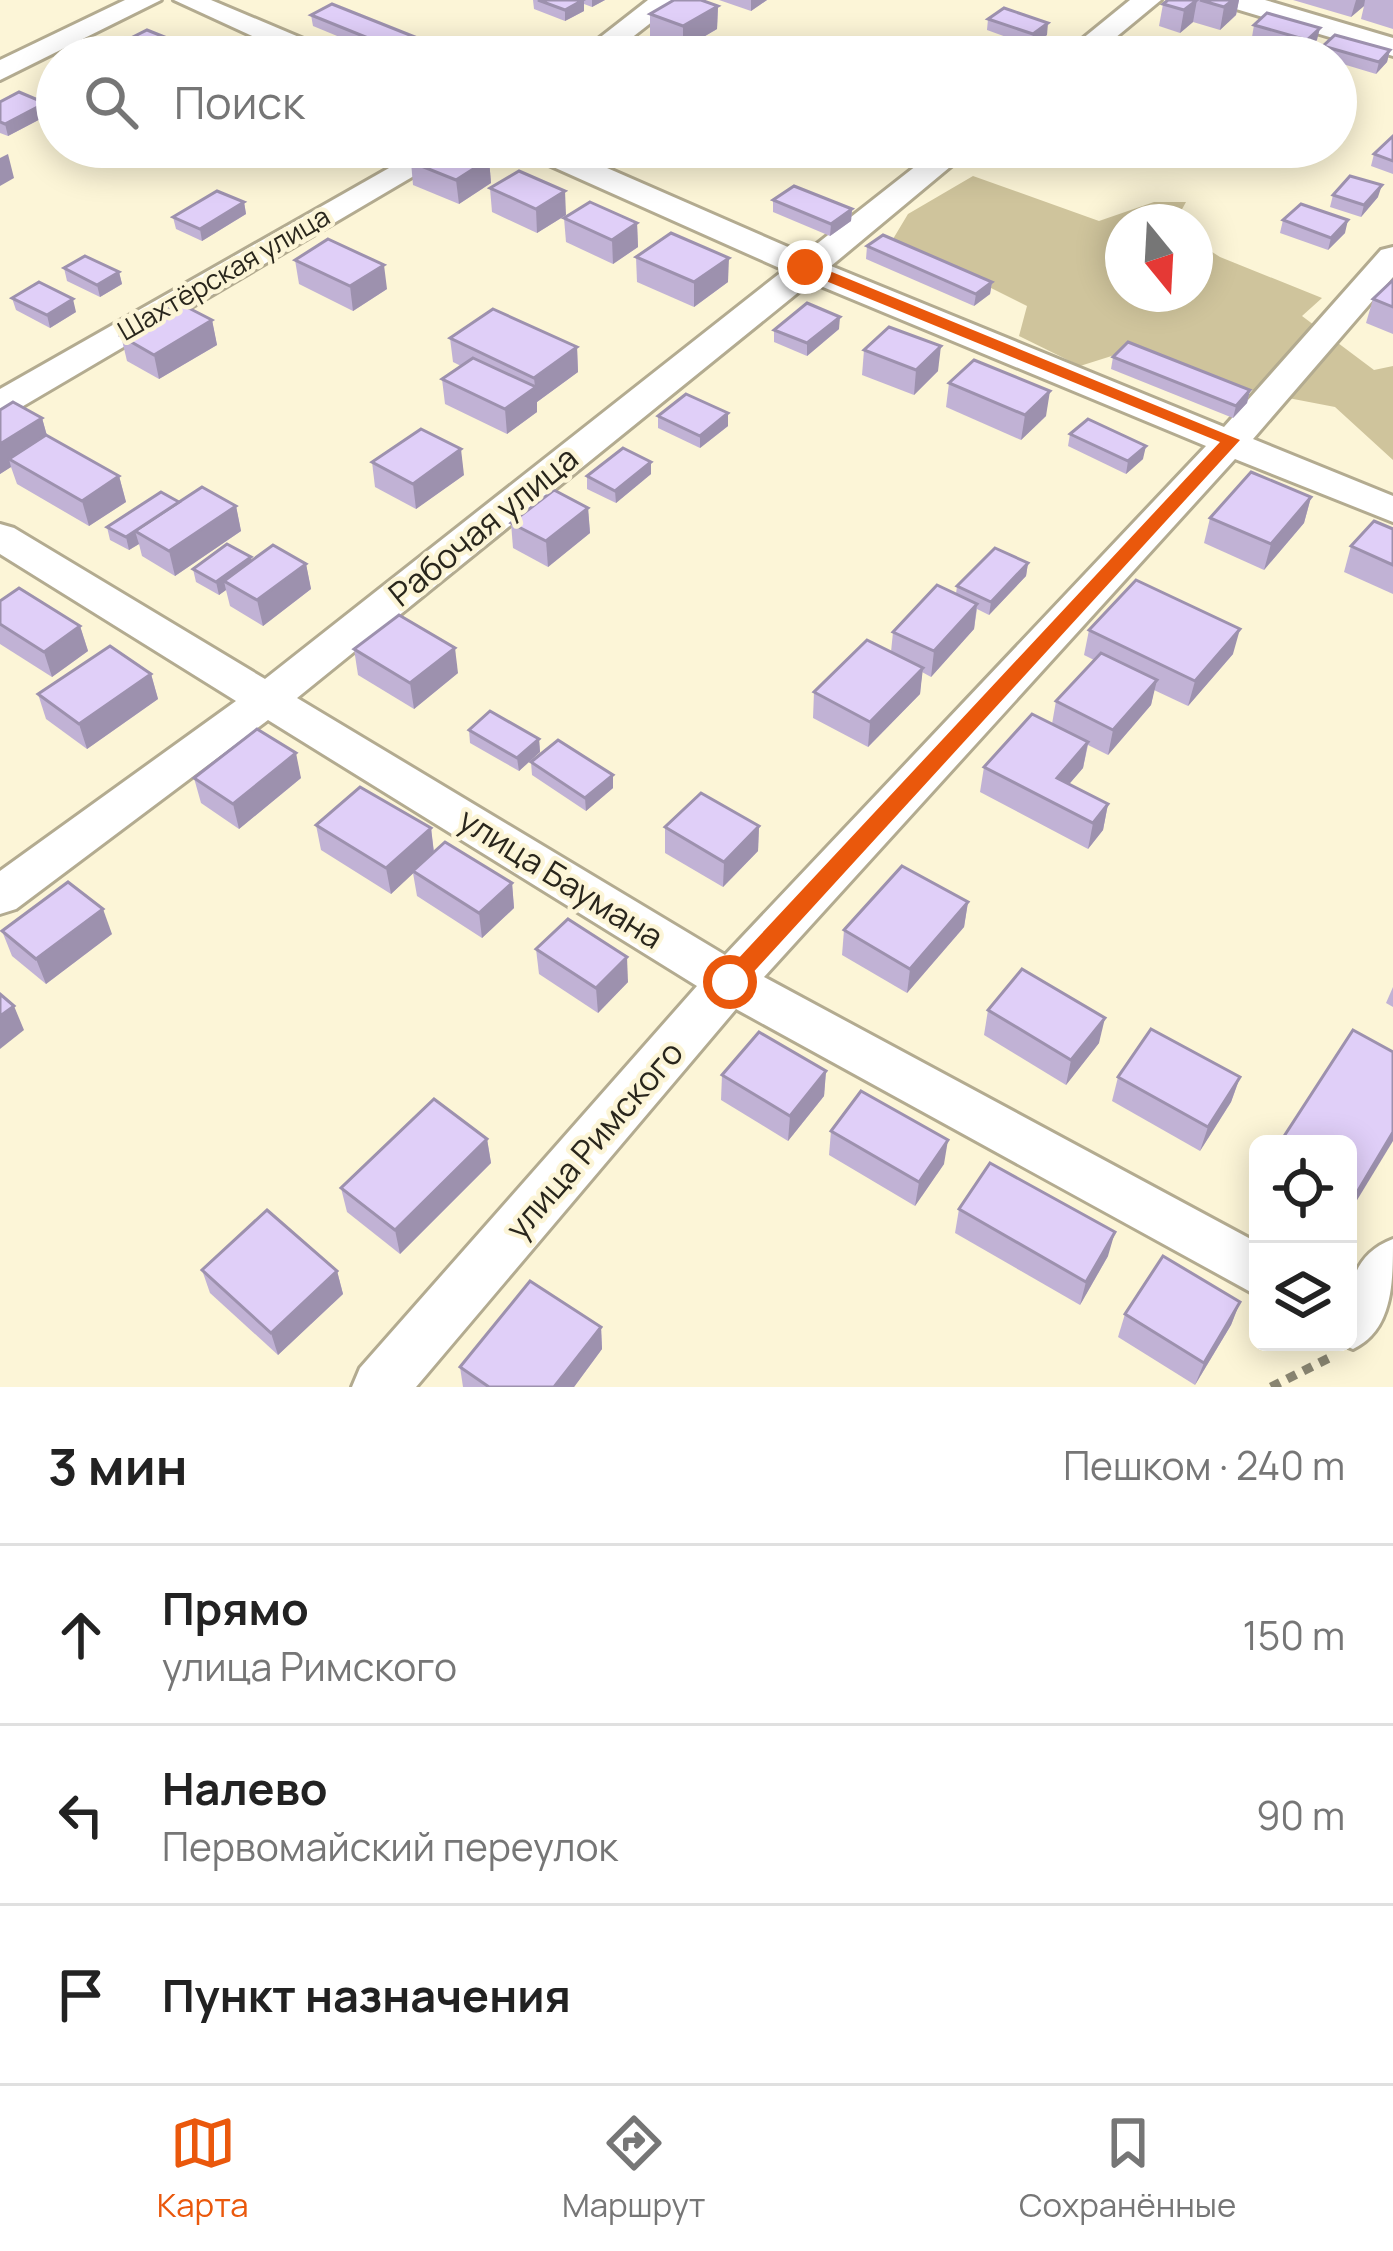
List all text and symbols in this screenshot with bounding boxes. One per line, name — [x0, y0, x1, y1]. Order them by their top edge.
search box — [36, 36, 1357, 168]
icon: search — [78, 69, 144, 135]
text: Поиск — [174, 71, 305, 133]
street label: Шахтёрская улица — [110, 197, 336, 348]
north arrow — [1105, 204, 1213, 312]
route end — [778, 240, 832, 294]
street label: Рабочая улица — [379, 435, 587, 616]
street label: улица Баумана — [450, 797, 672, 959]
route start — [703, 955, 757, 1009]
street label: улица Римского — [495, 1031, 693, 1249]
map controls — [1249, 1135, 1357, 1351]
button: locate — [1249, 1135, 1357, 1243]
button: layers — [1249, 1243, 1357, 1351]
text: 3 мин — [48, 1431, 188, 1500]
text: Пешком · 240 m — [1063, 1438, 1345, 1492]
text: Прямо — [162, 1577, 309, 1639]
icon: ahead — [48, 1602, 114, 1668]
text: 150 m — [1243, 1608, 1345, 1662]
text: улица Римского — [162, 1639, 457, 1693]
text: Налево — [162, 1757, 328, 1819]
icon: left — [48, 1782, 114, 1848]
text: 90 m — [1256, 1788, 1345, 1842]
text: Первомайский переулок — [162, 1819, 618, 1873]
icon: arrive — [48, 1962, 114, 2028]
text: Пункт назначения — [162, 1964, 571, 2026]
tab: Карта — [157, 2110, 249, 2227]
tab: Маршрут — [562, 2110, 706, 2227]
tab: Сохранённые — [1019, 2110, 1236, 2227]

